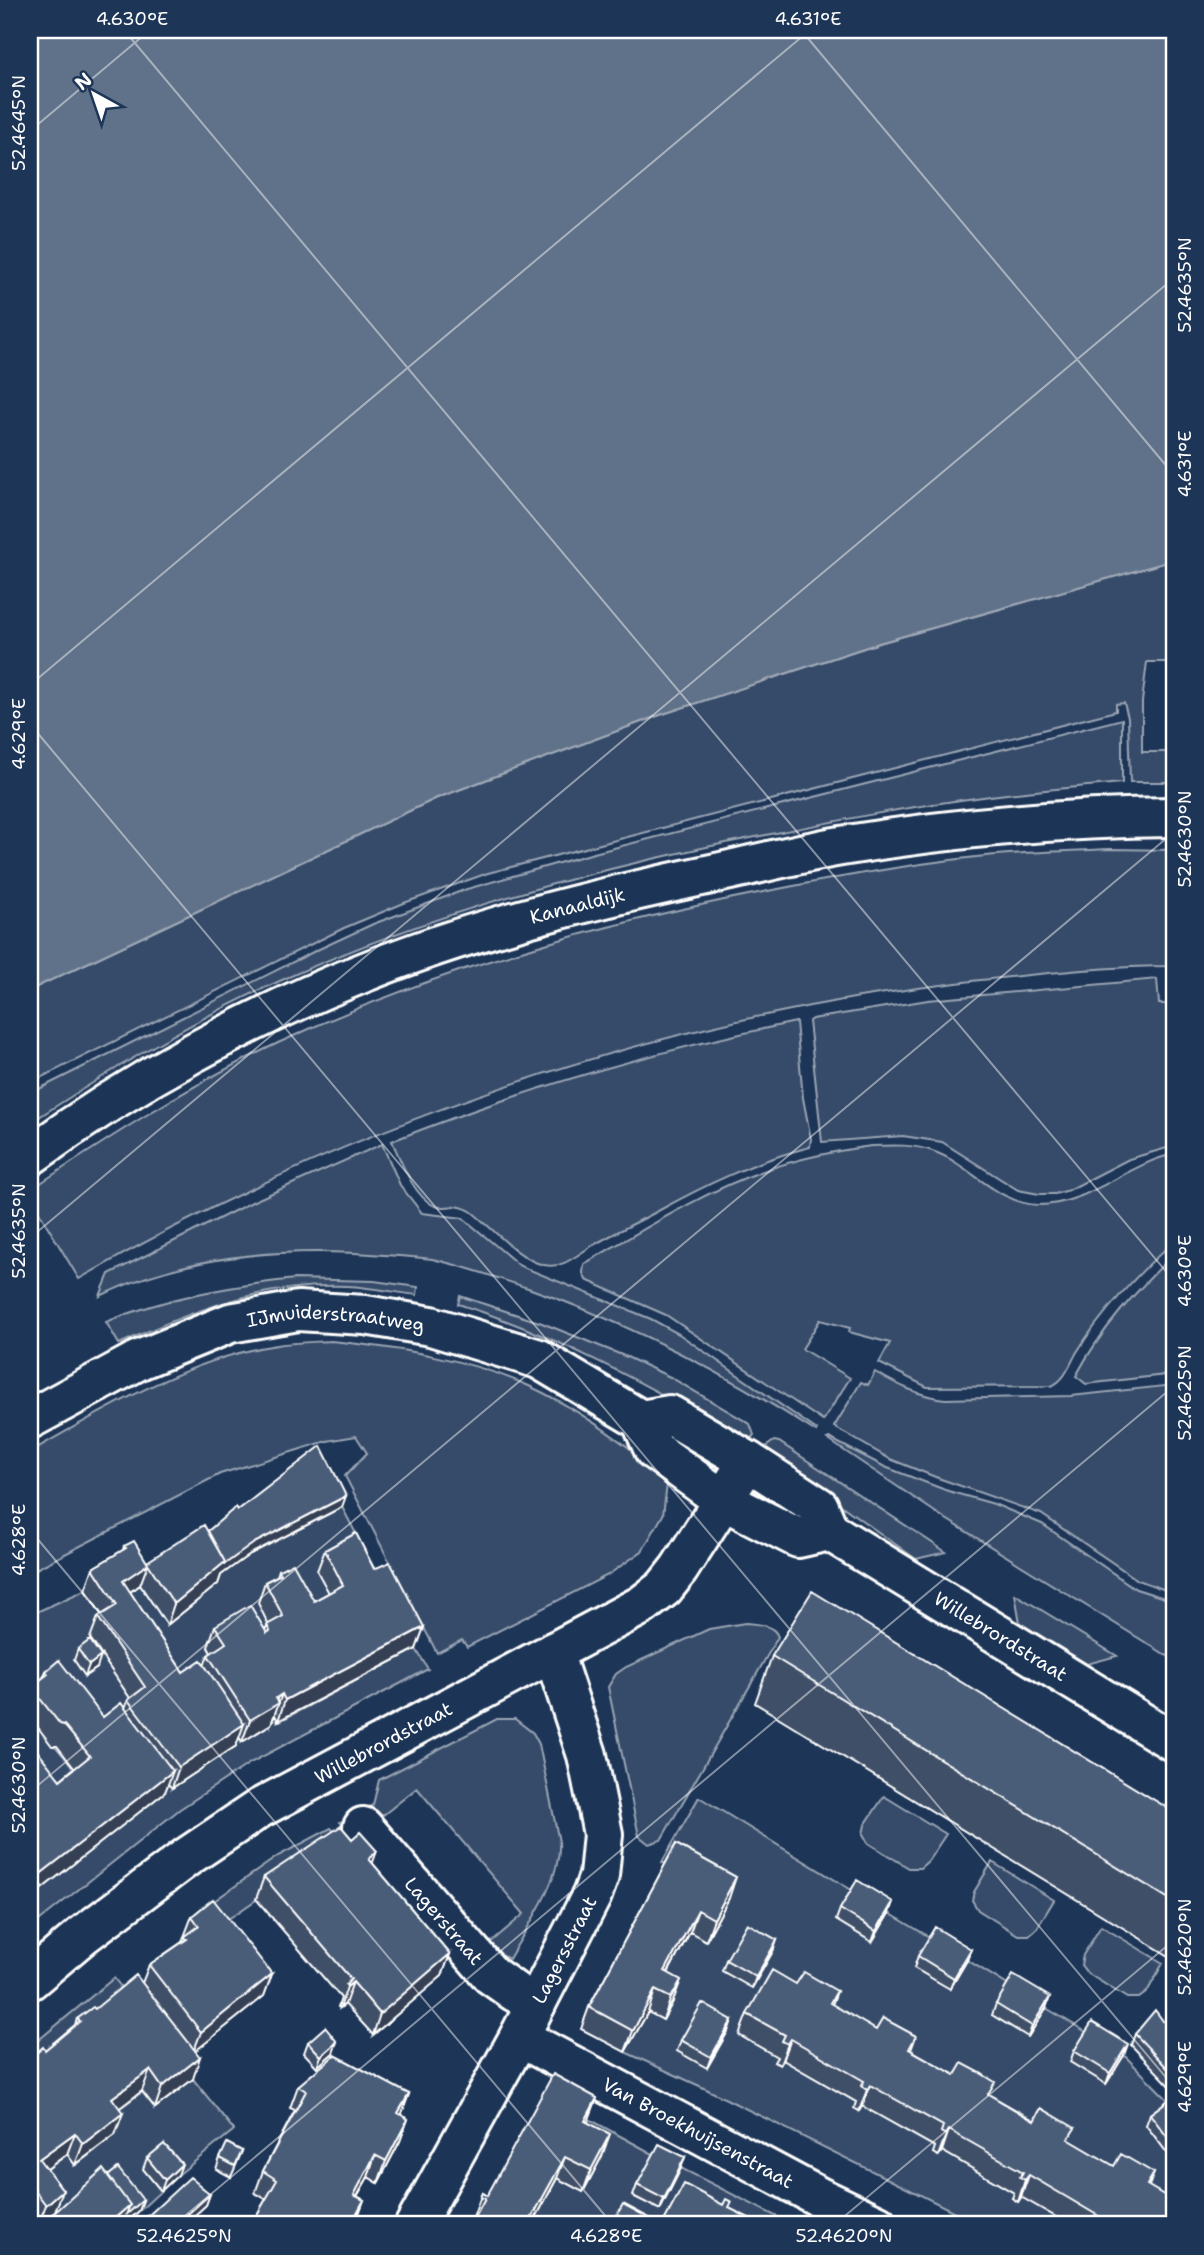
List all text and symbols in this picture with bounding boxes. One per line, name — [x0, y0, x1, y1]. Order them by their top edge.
text: 4.630°E — [96, 7, 168, 31]
text: 4.631°E — [774, 7, 842, 31]
north arrow — [60, 60, 130, 130]
text: N — [70, 67, 97, 96]
text: 52.4645°N — [7, 75, 31, 171]
text: 52.4635°N — [1173, 237, 1197, 333]
text: 4.631°E — [1173, 430, 1197, 498]
text: 4.629°E — [7, 698, 31, 770]
text: 52.4630°N — [1173, 790, 1197, 888]
street label: Kanaaldijk — [527, 881, 628, 929]
text: 52.4635°N — [7, 1183, 31, 1279]
text: 4.630°E — [1173, 1235, 1197, 1307]
street label: IJmuiderstraatweg — [245, 1298, 427, 1337]
text: 52.4625°N — [1173, 1345, 1197, 1441]
text: 4.628°E — [7, 1504, 31, 1576]
street label: Willebrordstraat — [929, 1586, 1072, 1686]
street label: Willebrordstraat — [310, 1696, 456, 1789]
text: 52.4630°N — [7, 1736, 31, 1834]
street label: Lagerstraat — [399, 1872, 489, 1970]
street label: Lagersstraat — [526, 1892, 602, 2008]
text: 52.4620°N — [1173, 1899, 1197, 1995]
text: 4.629°E — [1173, 2041, 1197, 2113]
street label: Van Broekhuijsenstraat — [598, 2071, 798, 2194]
text: 52.4625°N — [136, 2224, 232, 2248]
text: 4.628°E — [570, 2224, 642, 2248]
text: 52.4620°N — [796, 2224, 892, 2248]

